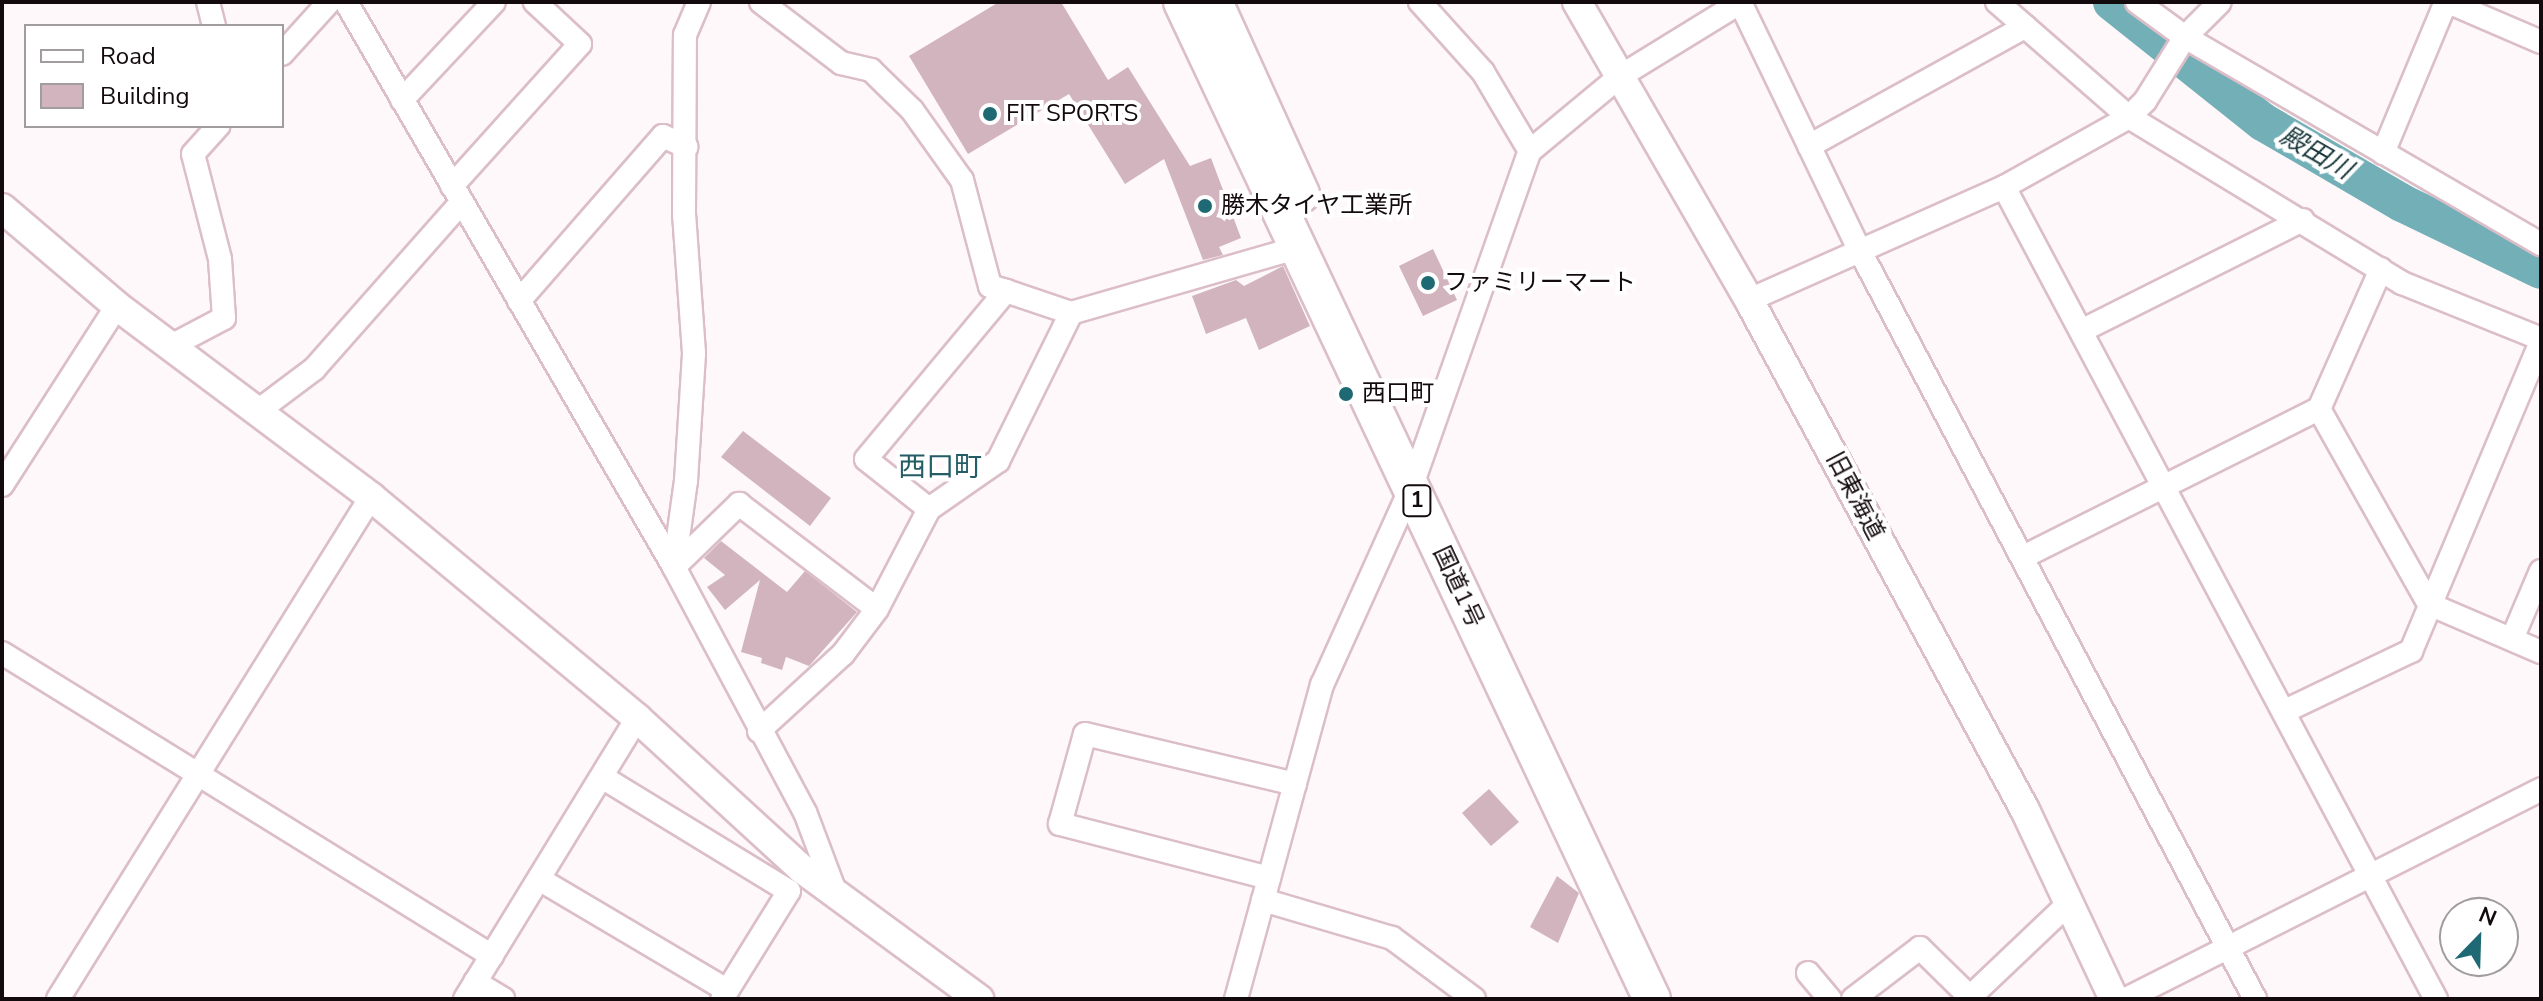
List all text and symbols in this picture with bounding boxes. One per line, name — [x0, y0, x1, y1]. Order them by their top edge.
legend — [24, 24, 284, 128]
text: Road — [100, 40, 156, 72]
text: Building — [100, 80, 190, 112]
place label: FIT SPORTS — [1006, 100, 1138, 128]
marker: FIT SPORTS — [981, 105, 999, 123]
water label: 殿田川 — [2274, 120, 2358, 186]
place label: 勝木タイヤ工業所 — [1221, 192, 1413, 220]
marker: 勝木タイヤ工業所 — [1196, 197, 1214, 215]
place label: ファミリーマート — [1444, 269, 1636, 297]
marker: ファミリーマート — [1419, 274, 1437, 292]
place label: 西口町 — [1362, 380, 1434, 408]
marker: 西口町 — [1337, 385, 1355, 403]
street label: 旧東海道 — [1820, 447, 1890, 545]
district label: 西口町 — [898, 450, 982, 484]
road number: 1 — [1401, 483, 1433, 519]
street label: 国道1号 — [1427, 542, 1489, 632]
north arrow — [2439, 897, 2519, 977]
text: N — [2474, 900, 2501, 934]

